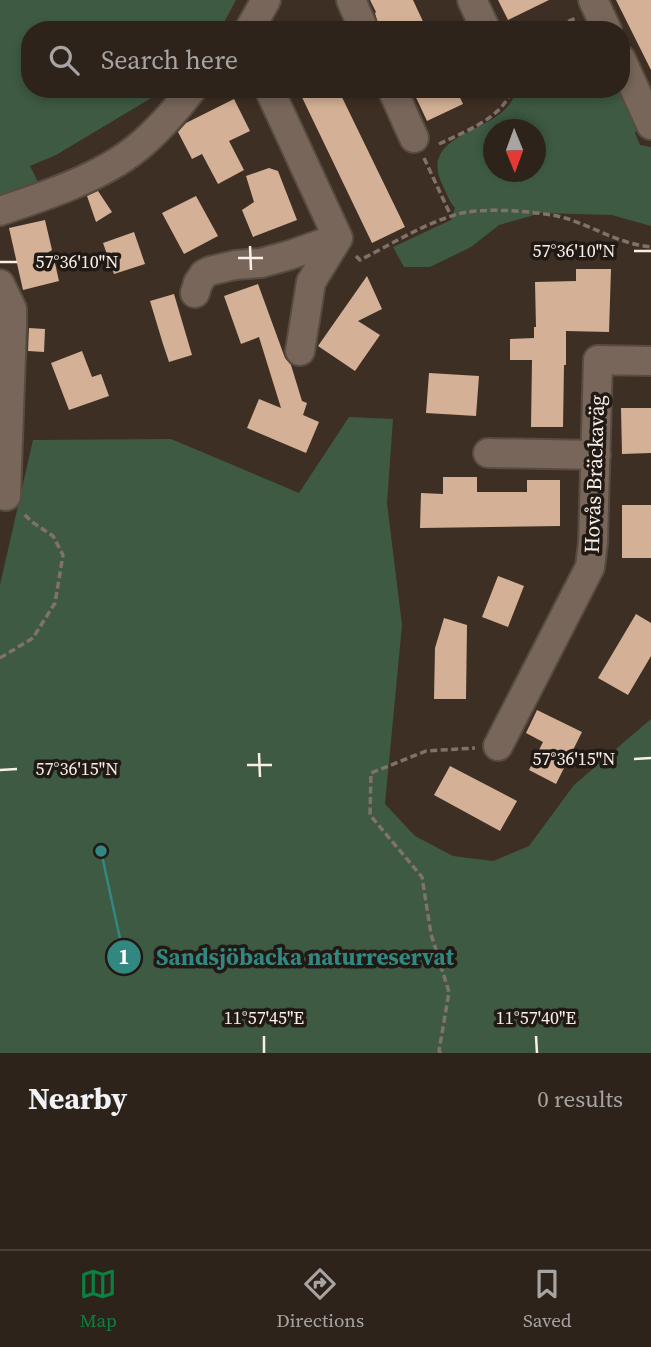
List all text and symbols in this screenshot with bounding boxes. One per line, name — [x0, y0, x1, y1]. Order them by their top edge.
search box — [21, 21, 630, 98]
icon: search — [45, 41, 83, 79]
text: Search here — [101, 42, 238, 78]
north arrow — [483, 119, 546, 182]
text: 57°36'10"N — [533, 238, 615, 263]
text: 57°36'10"N — [36, 249, 118, 274]
street label: Hovås Bräckaväg — [577, 394, 611, 554]
text: 57°36'15"N — [533, 746, 615, 771]
text: 57°36'15"N — [36, 756, 118, 781]
callout: Sandsjöbacka naturreservat — [107, 935, 468, 979]
text: Sandsjöbacka naturreservat — [156, 941, 455, 973]
text: 1 — [118, 942, 130, 971]
text: 11°57'45"E — [224, 1005, 304, 1030]
text: 11°57'40"E — [496, 1005, 576, 1030]
text: Nearby — [28, 1078, 127, 1119]
text: 0 results — [537, 1083, 623, 1115]
tab: Map — [79, 1265, 117, 1333]
tab: Directions — [276, 1265, 364, 1333]
tab: Saved — [523, 1265, 572, 1333]

